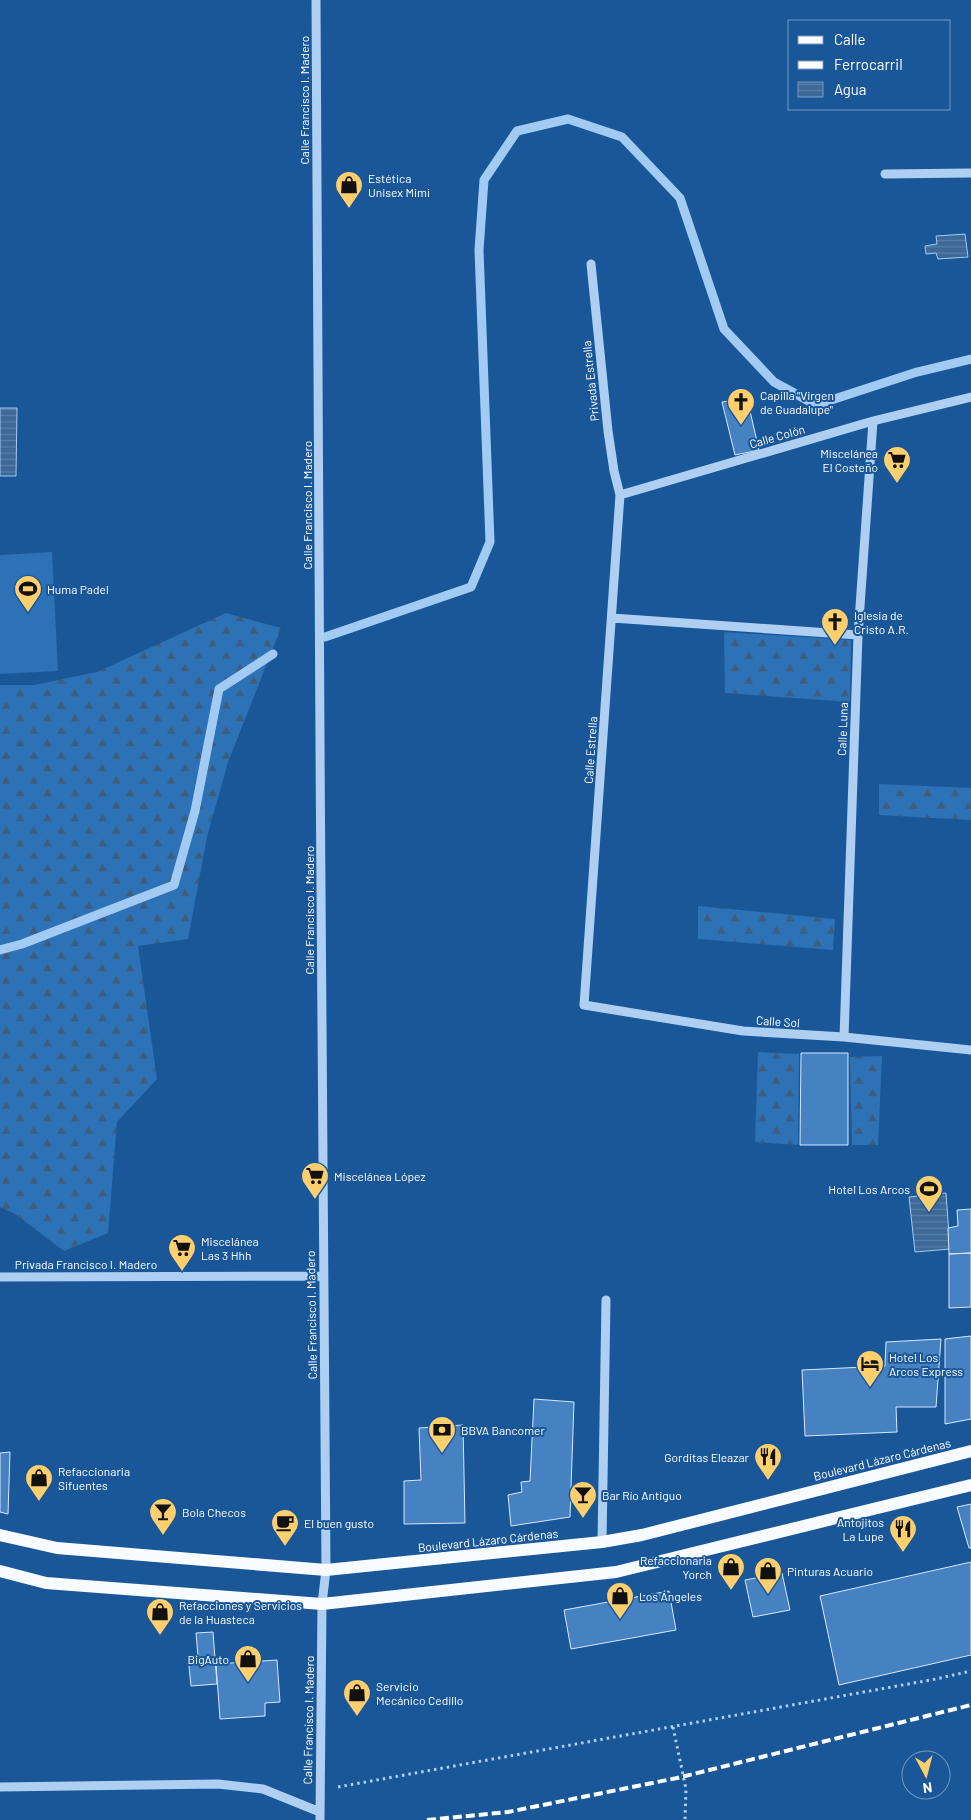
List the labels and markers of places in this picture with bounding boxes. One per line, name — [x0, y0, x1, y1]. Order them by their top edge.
shop icon: Estética Unisex Mimi — [334, 170, 364, 209]
place label: Estética Unisex Mimi — [368, 171, 430, 199]
church icon: Capilla "Virgen de Guadalupe" — [726, 387, 756, 426]
place label: Capilla "Virgen de Guadalupe" — [760, 388, 834, 416]
supermarket icon: Miscelánea El Costeño — [882, 445, 912, 484]
place label: Miscelánea El Costeño — [820, 446, 878, 474]
sports icon: Huma Padel — [13, 574, 43, 613]
place label: Huma Padel — [47, 582, 109, 596]
church icon: Iglesia de Cristo A.R. — [820, 607, 850, 646]
place label: Iglesia de Cristo A.R. — [854, 608, 909, 636]
supermarket icon: Miscelánea López — [300, 1161, 330, 1200]
place label: Miscelánea López — [334, 1169, 426, 1183]
sports icon: Hotel Los Arcos — [914, 1174, 944, 1213]
place label: Hotel Los Arcos — [828, 1182, 910, 1196]
supermarket icon: Miscelánea Las 3 Hhh — [167, 1233, 197, 1272]
place label: Miscelánea Las 3 Hhh — [201, 1234, 259, 1262]
hotel icon: Hotel Los Arcos Express — [855, 1349, 885, 1388]
place label: Hotel Los Arcos Express — [889, 1350, 963, 1378]
bank icon: BBVA Bancomer — [427, 1415, 457, 1454]
place label: BBVA Bancomer — [461, 1423, 545, 1437]
restaurant icon: Gorditas Eleazar — [753, 1442, 783, 1481]
place label: Gorditas Eleazar — [664, 1450, 750, 1464]
shop icon: Refaccionaria Sifuentes — [24, 1463, 54, 1502]
place label: Refaccionaria Sifuentes — [58, 1464, 130, 1492]
bar icon: Bar Río Antiguo — [568, 1480, 598, 1519]
place label: Bar Río Antiguo — [602, 1488, 682, 1502]
bar icon: Bola Checos — [148, 1497, 178, 1536]
place label: Bola Checos — [182, 1505, 246, 1519]
cafe icon: El buen gusto — [270, 1508, 300, 1547]
restaurant icon: Antojitos La Lupe — [888, 1514, 918, 1553]
place label: Antojitos La Lupe — [837, 1515, 884, 1543]
place label: El buen gusto — [304, 1516, 374, 1530]
shop icon: Refaccionaria Yorch — [716, 1552, 746, 1591]
place label: Refaccionaria Yorch — [640, 1553, 712, 1581]
shop icon: Pinturas Acuario — [753, 1556, 783, 1595]
place label: Pinturas Acuario — [787, 1564, 873, 1578]
shop icon: Los Ángeles — [605, 1581, 635, 1620]
place label: Los Ángeles — [639, 1589, 702, 1603]
shop icon: Refacciones y Servicios de la Huasteca — [145, 1597, 175, 1636]
place label: Refacciones y Servicios de la Huasteca — [179, 1598, 302, 1626]
shop icon: BigAuto — [233, 1644, 263, 1683]
place label: BigAuto — [188, 1652, 229, 1666]
shop icon: Servicio Mecánico Cedillo — [342, 1678, 372, 1717]
place label: Servicio Mecánico Cedillo — [376, 1679, 463, 1707]

